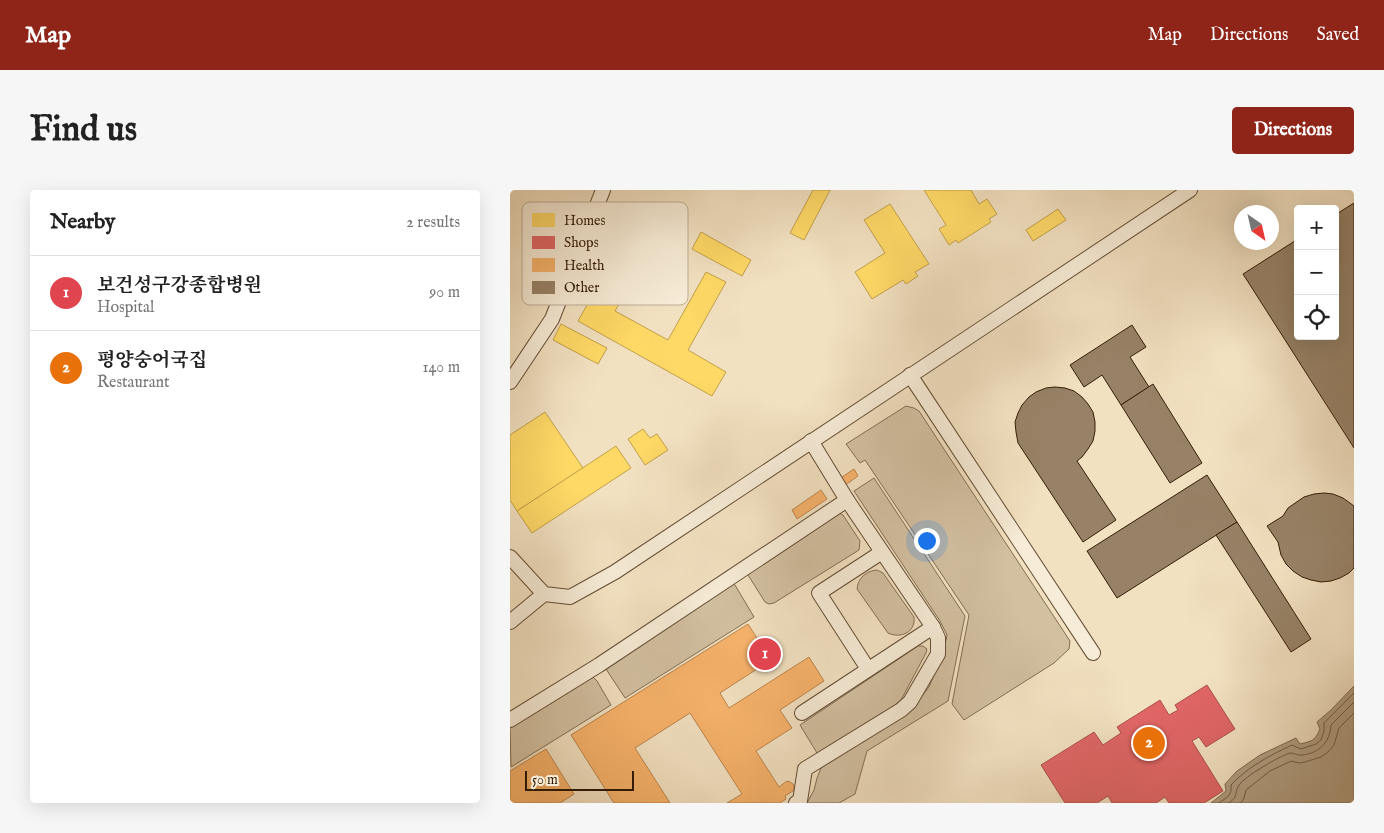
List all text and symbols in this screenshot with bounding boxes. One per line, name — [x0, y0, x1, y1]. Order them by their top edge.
text: Map — [25, 20, 71, 51]
text: Map — [1148, 24, 1182, 47]
text: Directions — [1210, 24, 1288, 47]
text: Saved — [1316, 24, 1359, 47]
button: Directions — [1232, 107, 1354, 154]
text: Find us — [30, 108, 137, 153]
legend — [522, 202, 688, 305]
north arrow — [1234, 205, 1279, 250]
map controls — [1294, 205, 1339, 340]
button: + — [1294, 205, 1339, 250]
text: Nearby — [50, 209, 115, 236]
text: Homes — [564, 212, 606, 230]
text: 2 results — [406, 213, 460, 233]
text: Shops — [564, 234, 599, 252]
button: − — [1294, 250, 1339, 295]
text: Health — [564, 257, 605, 275]
text: 보건성구강종합병원 — [97, 274, 262, 298]
text: Other — [564, 279, 599, 297]
text: 1 — [63, 283, 69, 303]
text: 90 m — [429, 283, 460, 303]
button: locate — [1294, 295, 1339, 340]
text: Hospital — [97, 298, 154, 318]
text: 평양숭어국집 — [97, 349, 207, 373]
text: 2 — [62, 358, 70, 378]
text: 140 m — [422, 358, 460, 378]
text: Restaurant — [97, 373, 170, 393]
your location — [914, 528, 940, 554]
pin: 1 — [749, 635, 781, 673]
pin: 2 — [1133, 724, 1165, 762]
scale bar — [525, 768, 634, 791]
text: 50 m — [532, 771, 558, 789]

